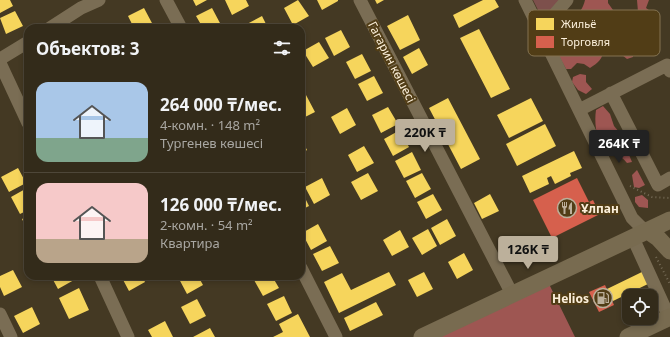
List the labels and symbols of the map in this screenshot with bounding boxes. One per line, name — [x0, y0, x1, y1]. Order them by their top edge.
legend — [528, 10, 660, 56]
text: Жильё — [561, 16, 596, 31]
street label: Гагарин көшесі — [364, 18, 420, 106]
text: Торговля — [561, 34, 610, 49]
pin: 220K ₸ — [392, 119, 458, 153]
pin: 264K ₸ — [586, 130, 652, 164]
restaurant icon: Ұлпан — [556, 197, 578, 219]
place label: Ұлпан — [581, 200, 619, 217]
pin: 126K ₸ — [495, 236, 561, 270]
fuel station icon: Helios — [592, 287, 614, 309]
place label: Helios — [552, 290, 589, 307]

